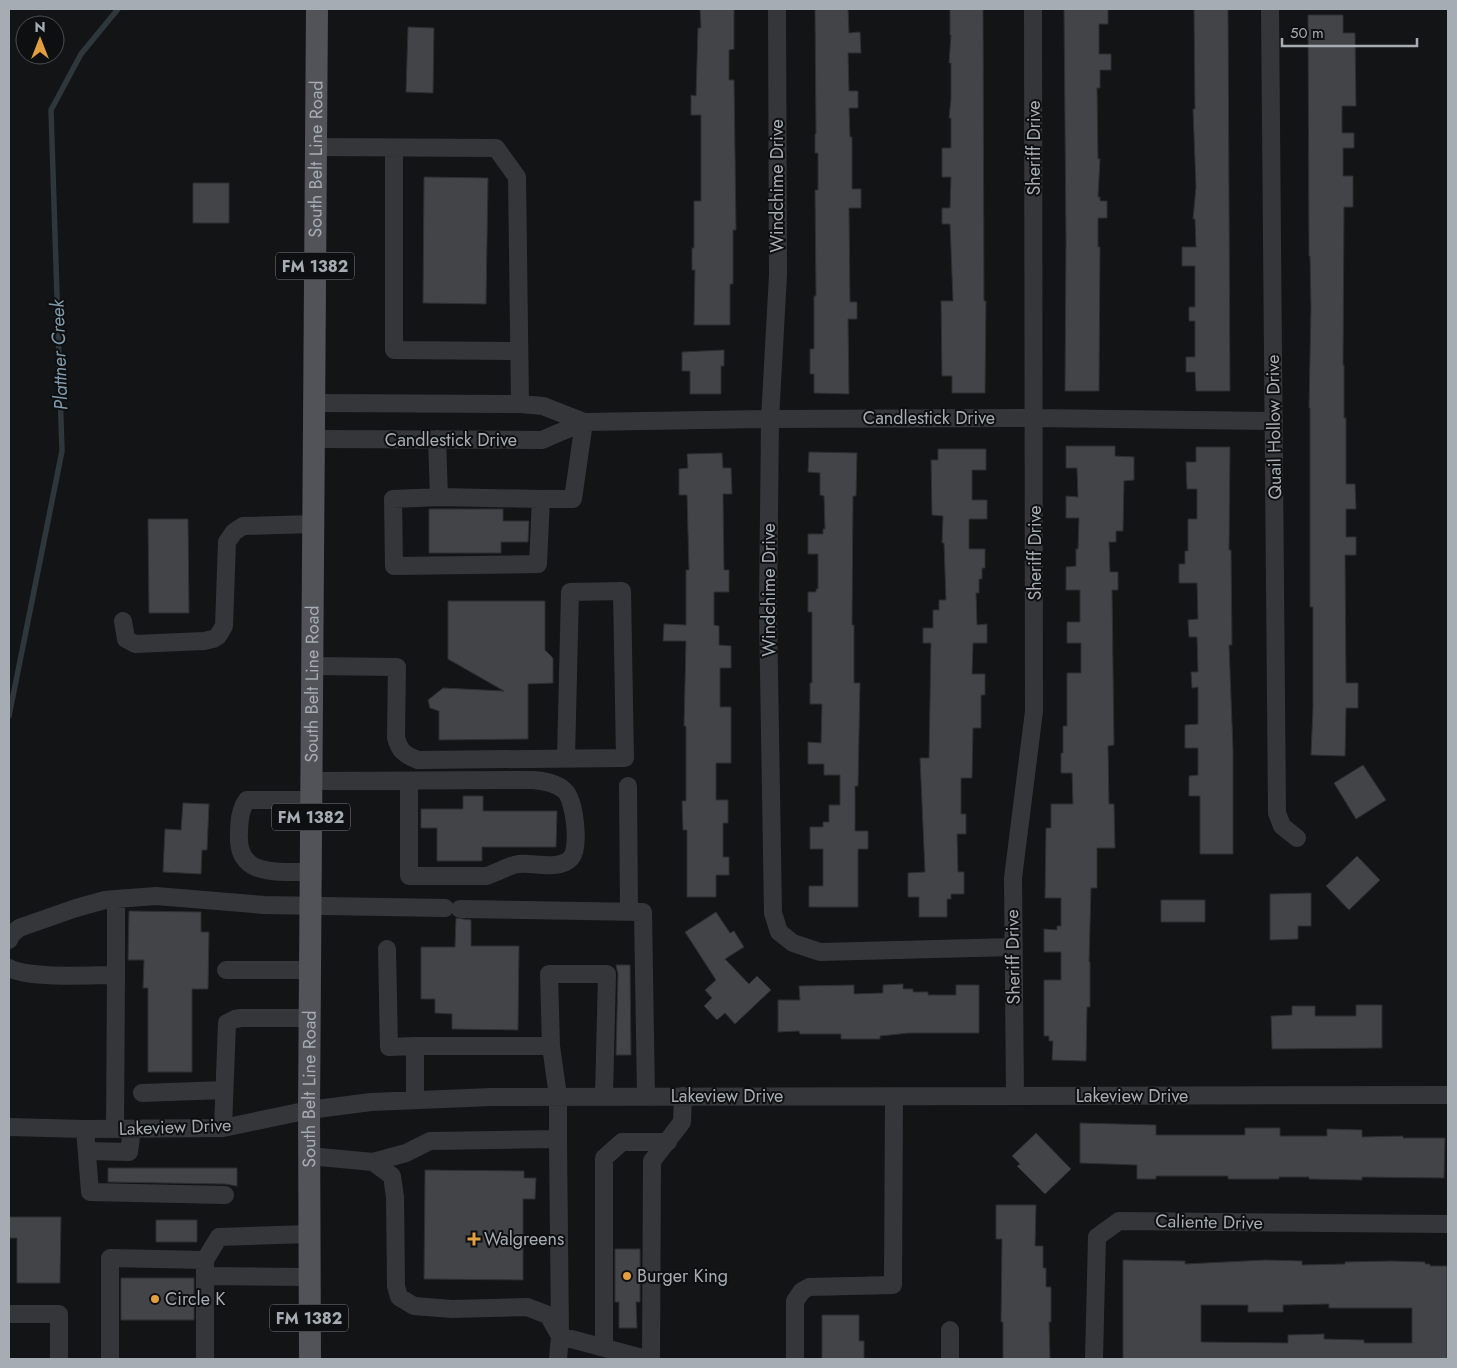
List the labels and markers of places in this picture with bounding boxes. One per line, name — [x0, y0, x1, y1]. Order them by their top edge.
place label: Walgreens — [484, 1226, 564, 1252]
marker: Walgreens — [468, 1233, 480, 1245]
place label: Burger King — [637, 1263, 728, 1289]
marker: Burger King — [621, 1270, 633, 1282]
place label: Circle K — [165, 1286, 226, 1312]
marker: Circle K — [149, 1293, 161, 1305]

